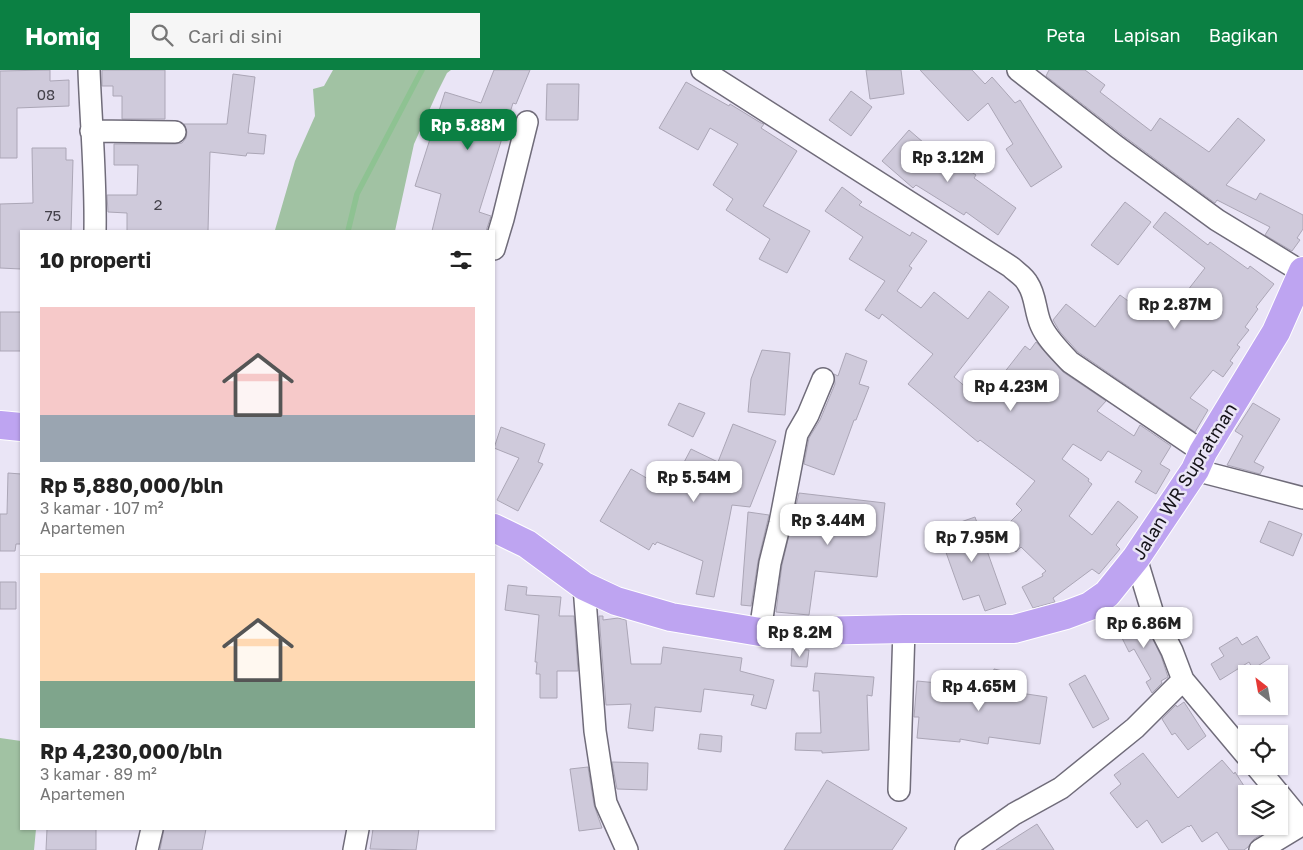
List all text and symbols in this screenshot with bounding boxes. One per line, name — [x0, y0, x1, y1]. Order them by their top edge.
search box — [130, 13, 480, 58]
text: Homiq — [25, 21, 100, 50]
icon: search — [148, 21, 176, 49]
text: Cari di sini — [188, 24, 282, 47]
text: Peta — [1046, 24, 1085, 46]
text: Lapisan — [1113, 24, 1181, 46]
text: Bagikan — [1209, 24, 1278, 46]
house number: 08 — [37, 85, 55, 103]
pin: Rp 5.88M — [416, 108, 520, 151]
text: Rp 5.88M — [431, 115, 505, 135]
pin: Rp 3.12M — [896, 140, 1000, 183]
text: Rp 3.12M — [912, 147, 984, 167]
house number: 2 — [154, 195, 162, 213]
house number: 75 — [45, 206, 61, 224]
icon: filters — [447, 246, 475, 274]
text: 10 properti — [40, 247, 151, 273]
pin: Rp 2.87M — [1123, 288, 1227, 330]
text: Rp 2.87M — [1138, 294, 1212, 314]
icon: home — [213, 340, 303, 430]
pin: Rp 4.23M — [959, 370, 1063, 412]
text: Rp 4.23M — [974, 376, 1048, 396]
street label: Jalan WR Supratman — [1127, 399, 1241, 563]
pin: Rp 5.54M — [642, 460, 746, 503]
text: Rp 5.54M — [657, 467, 731, 487]
text: Rp 5,880,000/bln — [40, 472, 223, 498]
text: 3 kamar · 107 m² — [40, 498, 164, 518]
pin: Rp 3.44M — [776, 504, 880, 546]
text: Rp 3.44M — [791, 510, 865, 530]
text: Apartemen — [40, 518, 125, 538]
pin: Rp 7.95M — [920, 520, 1024, 563]
text: Rp 7.95M — [936, 527, 1008, 547]
icon: home — [213, 605, 303, 695]
pin: Rp 6.86M — [1092, 606, 1196, 649]
text: Rp 6.86M — [1107, 613, 1181, 633]
pin: Rp 8.2M — [754, 616, 846, 658]
text: Rp 8.2M — [768, 622, 832, 642]
north arrow — [1238, 665, 1288, 715]
map controls — [1238, 665, 1288, 835]
pin: Rp 4.65M — [927, 670, 1031, 712]
text: Rp 4.65M — [942, 676, 1016, 696]
button: locate — [1238, 725, 1288, 775]
text: Rp 4,230,000/bln — [40, 738, 222, 764]
text: 3 kamar · 89 m² — [40, 764, 157, 784]
text: Apartemen — [40, 784, 125, 804]
button: layers — [1238, 785, 1288, 835]

